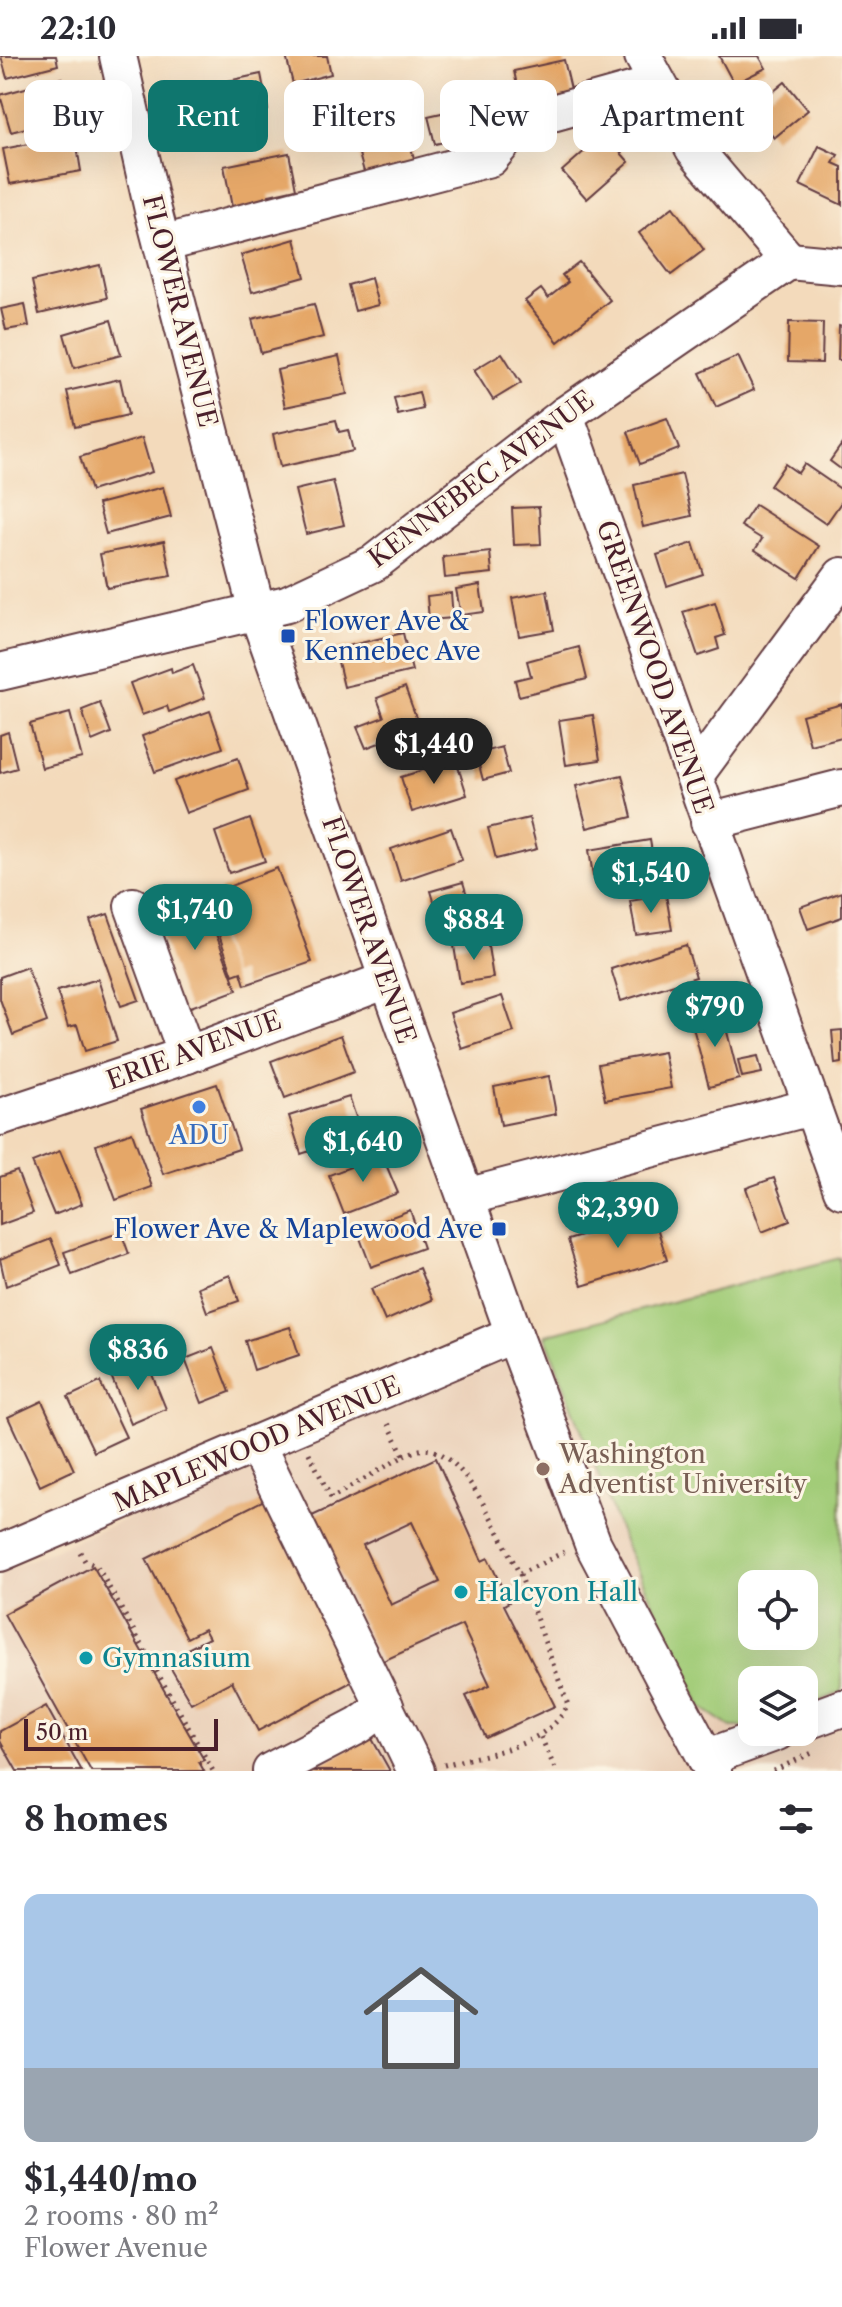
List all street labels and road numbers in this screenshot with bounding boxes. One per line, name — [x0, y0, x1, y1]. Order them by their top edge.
street label: FLOWER AVENUE — [136, 192, 224, 430]
street label: KENNEBEC AVENUE — [362, 384, 600, 574]
street label: GREENWOOD AVENUE — [590, 516, 720, 818]
street label: FLOWER AVENUE — [315, 812, 423, 1048]
street label: ERIE AVENUE — [102, 1004, 286, 1096]
street label: MAPLEWOOD AVENUE — [109, 1369, 405, 1519]

